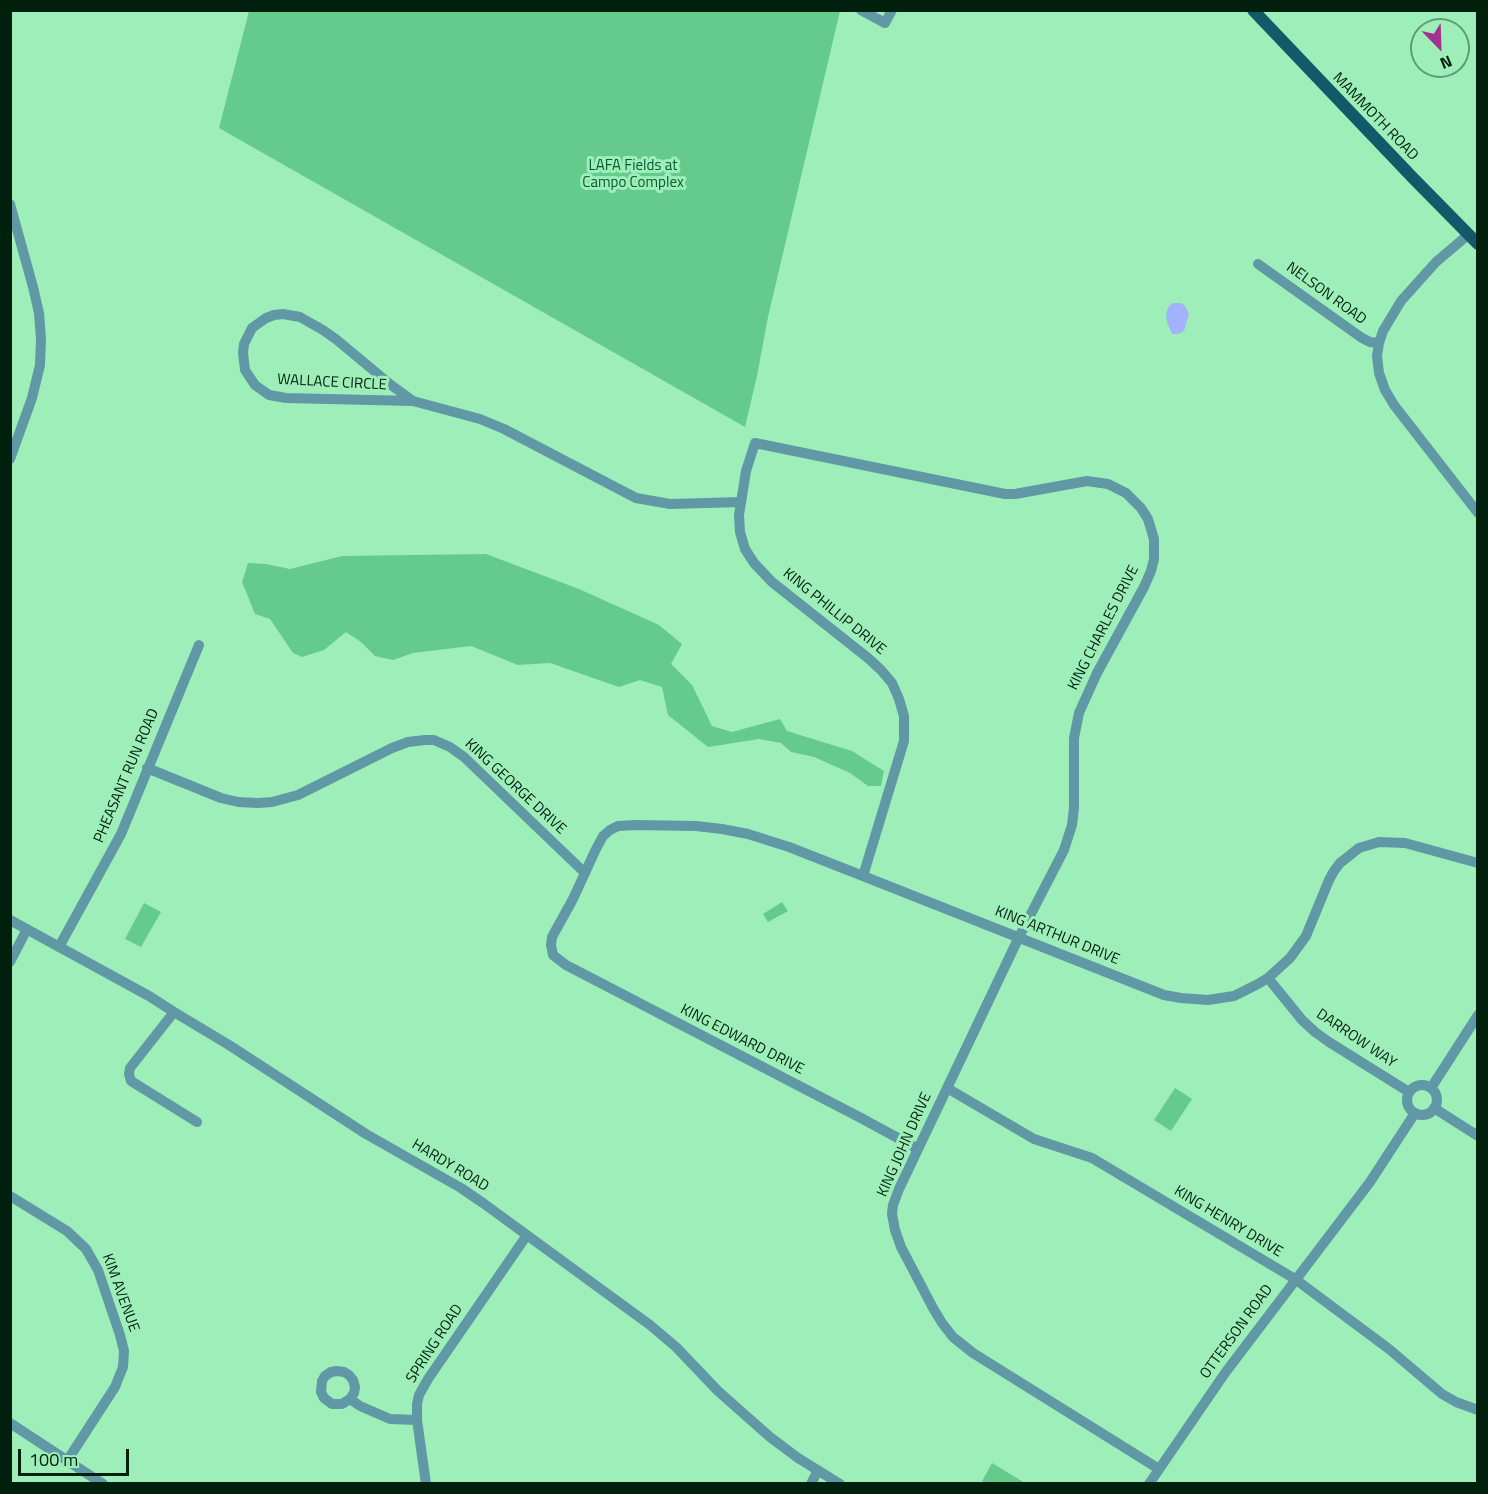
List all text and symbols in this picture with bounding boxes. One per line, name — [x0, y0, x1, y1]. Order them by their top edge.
north arrow — [1410, 18, 1470, 78]
text: N — [1436, 50, 1456, 76]
street label: MAMMOTH ROAD — [1329, 69, 1421, 165]
park label: LAFA Fields at Campo Complex — [582, 157, 684, 192]
street label: NELSON ROAD — [1282, 259, 1370, 329]
street label: WALLACE CIRCLE — [277, 371, 387, 395]
street label: KING CHARLES DRIVE — [1065, 562, 1143, 694]
street label: KING PHILLIP DRIVE — [779, 565, 889, 659]
street label: PHEASANT RUN ROAD — [91, 706, 163, 846]
street label: KING GEORGE DRIVE — [461, 735, 569, 839]
street label: KING ARTHUR DRIVE — [992, 903, 1122, 969]
street label: KING EDWARD DRIVE — [677, 1001, 807, 1079]
street label: DARROW WAY — [1313, 1006, 1399, 1072]
street label: KING JOHN DRIVE — [874, 1090, 936, 1200]
street label: HARDY ROAD — [408, 1136, 492, 1196]
street label: KING HENRY DRIVE — [1170, 1183, 1286, 1261]
street label: KIM AVENUE — [98, 1252, 142, 1334]
street label: OTTERSON ROAD — [1197, 1281, 1277, 1383]
street label: SPRING ROAD — [403, 1301, 467, 1387]
scale bar — [21, 1437, 132, 1475]
text: 100 m — [29, 1446, 78, 1473]

